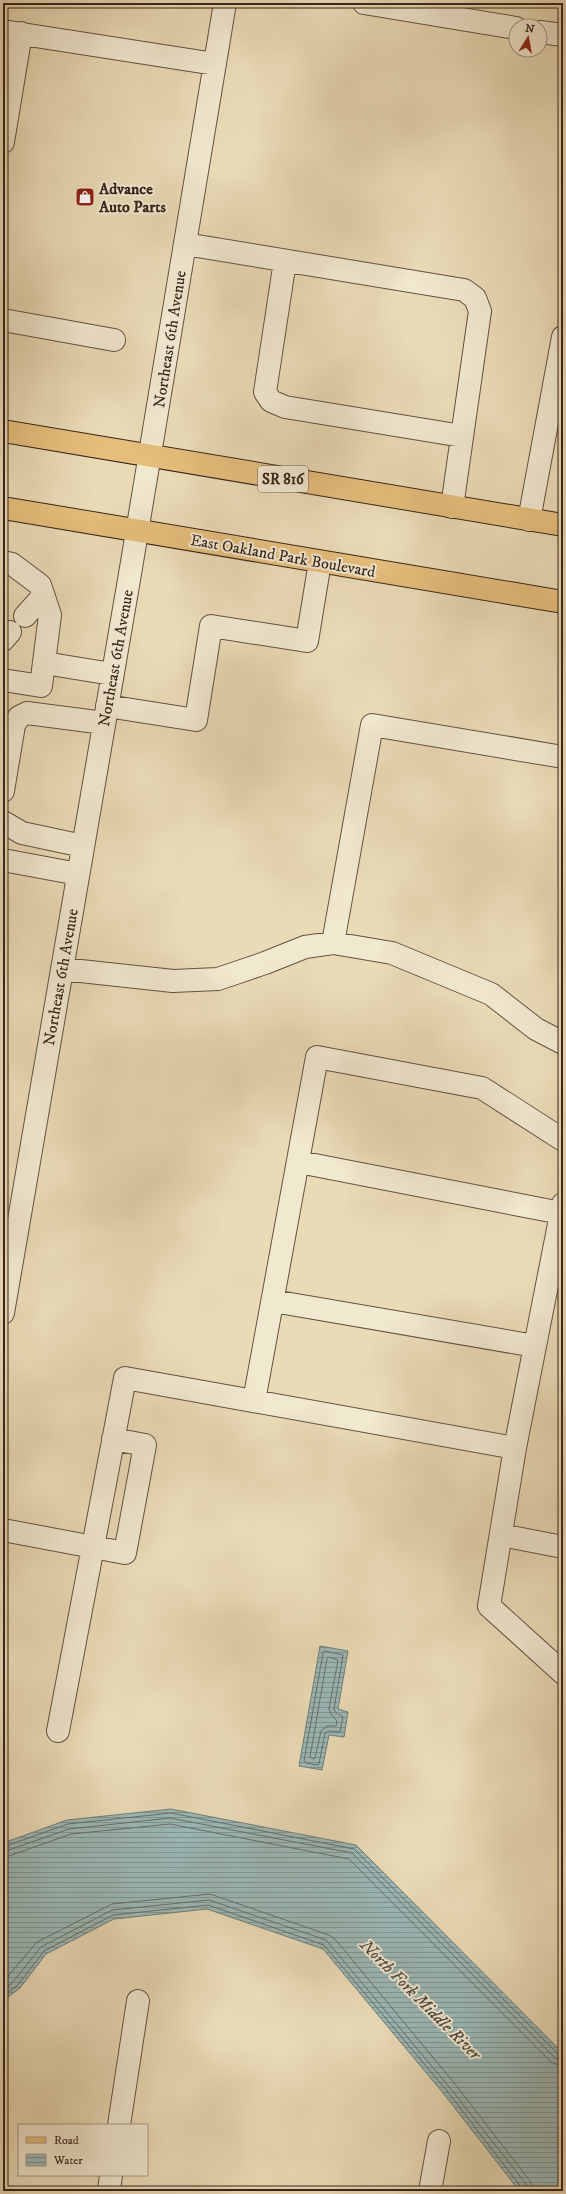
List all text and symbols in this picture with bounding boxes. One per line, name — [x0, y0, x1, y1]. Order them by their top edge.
north arrow — [508, 18, 548, 58]
text: N — [524, 21, 535, 37]
place label: Advance Auto Parts — [98, 179, 166, 217]
shop icon: Advance Auto Parts — [74, 186, 96, 208]
street label: Northeast 6th Avenue — [149, 269, 191, 409]
road number: SR 816 — [258, 466, 308, 492]
street label: East Oakland Park Boulevard — [189, 530, 377, 582]
street label: Northeast 6th Avenue — [94, 588, 138, 728]
street label: Northeast 6th Avenue — [39, 907, 83, 1047]
water label: North Fork Middle River — [354, 1934, 487, 2066]
legend — [18, 2124, 148, 2176]
text: Road — [54, 2133, 79, 2148]
text: Water — [53, 2153, 83, 2168]

